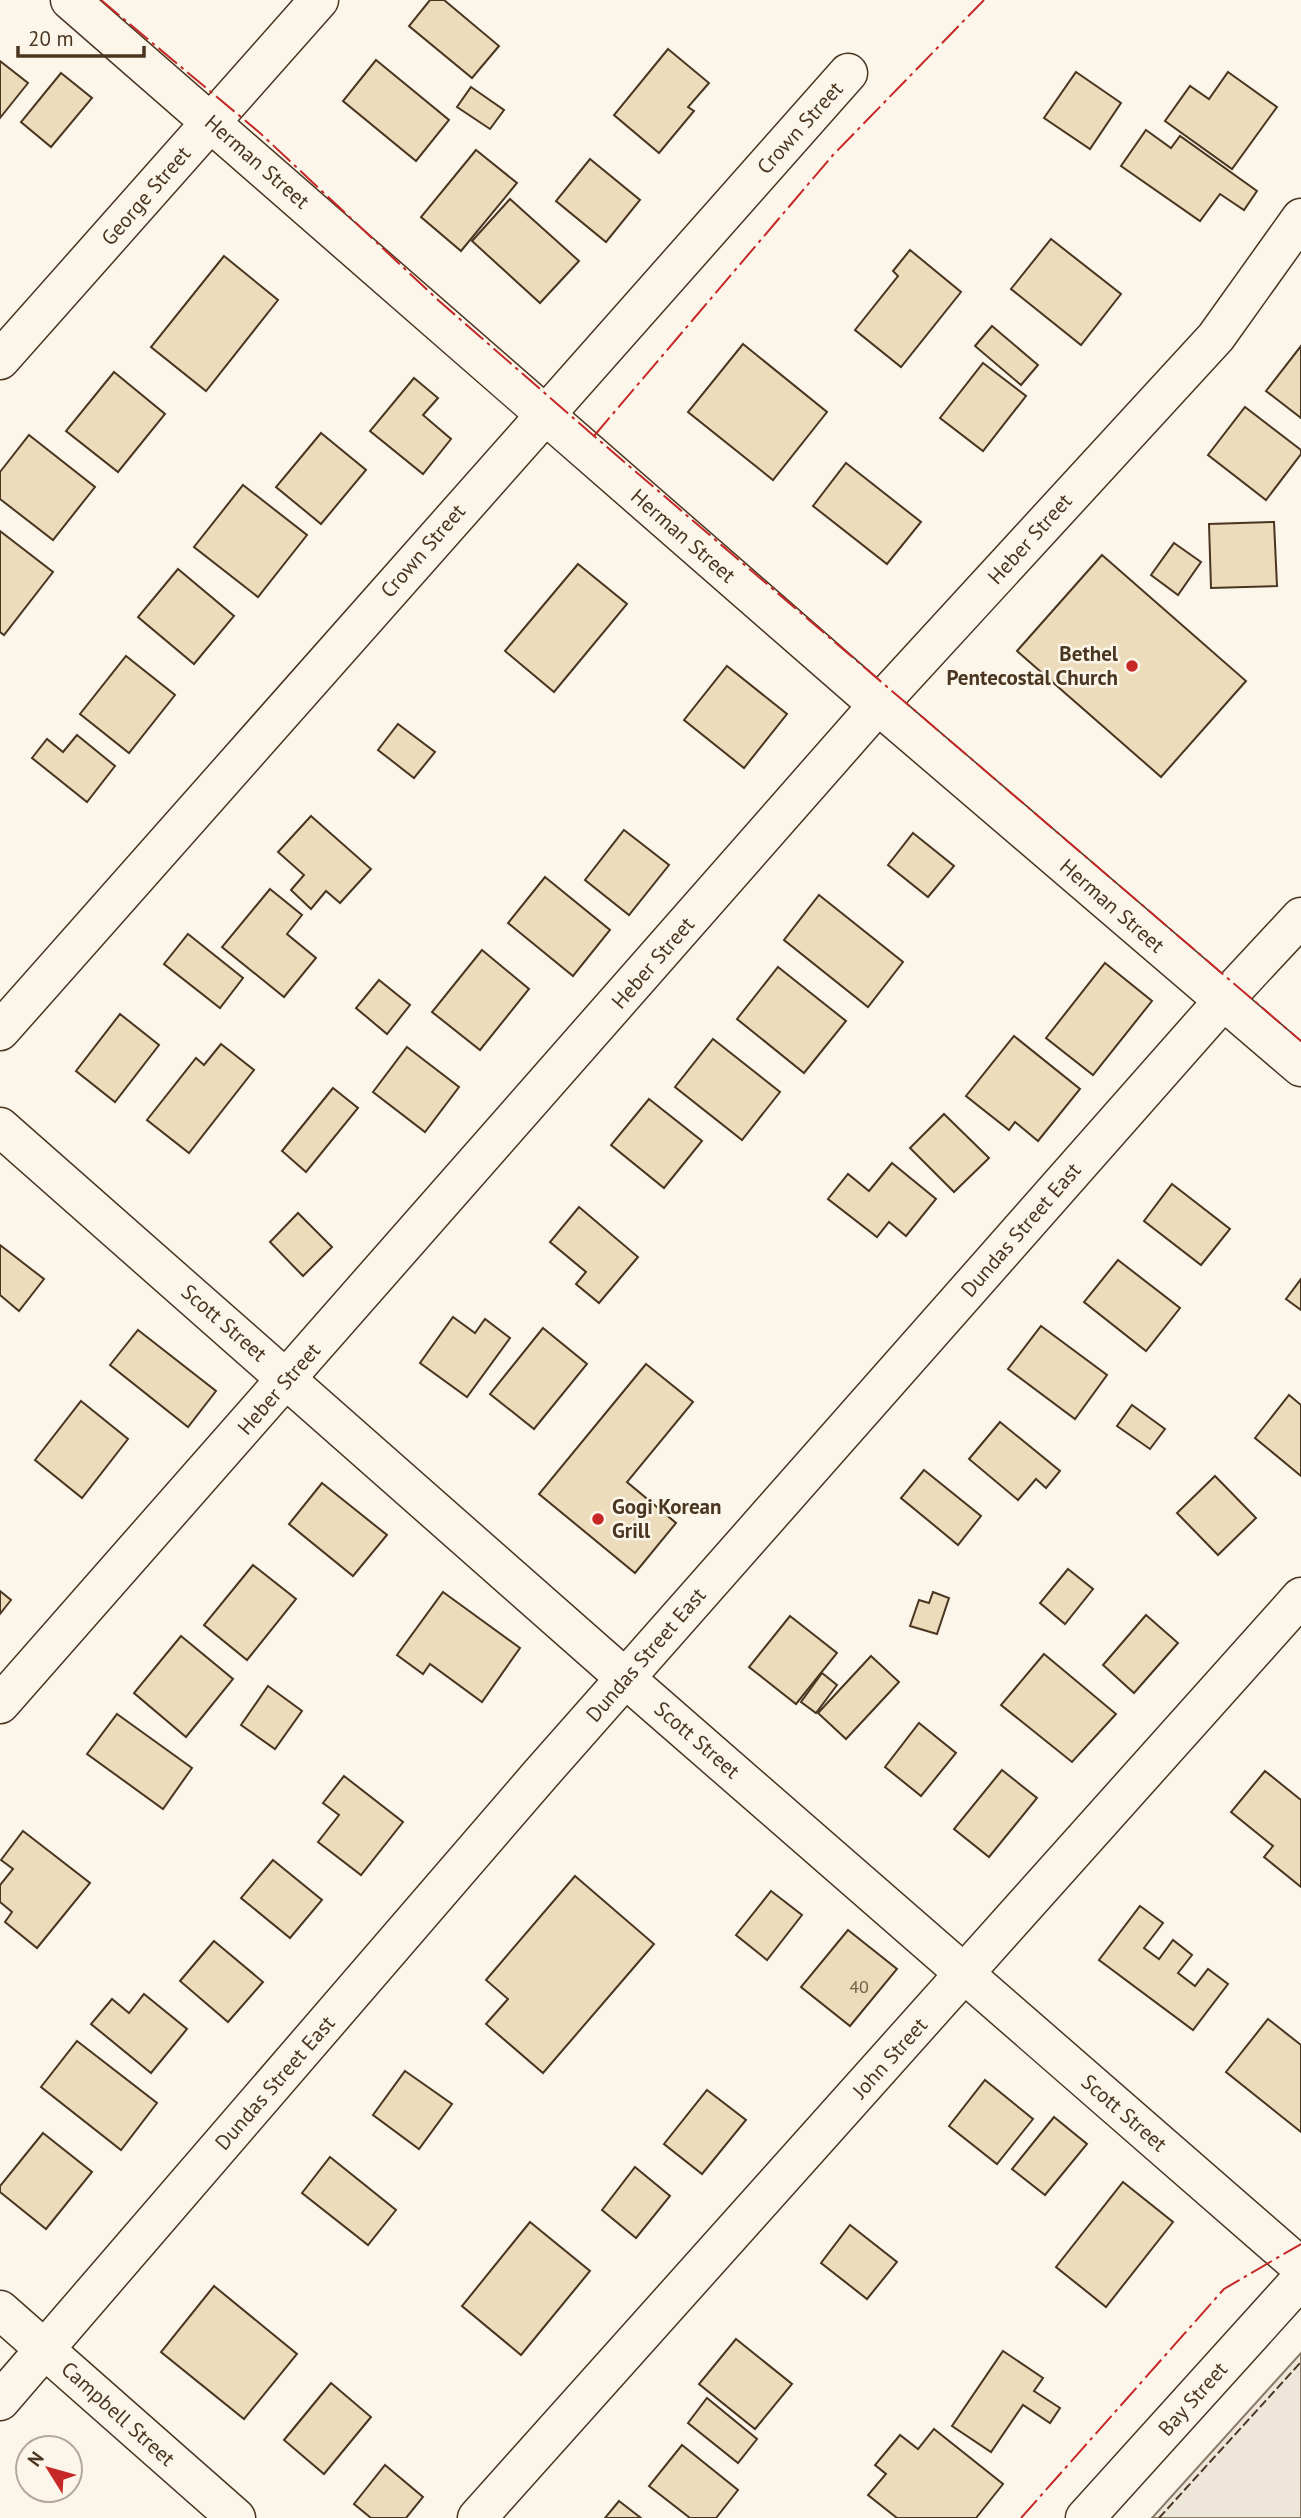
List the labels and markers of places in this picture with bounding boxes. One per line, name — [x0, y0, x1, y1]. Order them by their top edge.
place label: Bethel Pentecostal Church — [947, 640, 1119, 691]
marker: Bethel Pentecostal Church — [1124, 658, 1140, 674]
place label: Gogi Korean Grill — [612, 1493, 721, 1544]
marker: Gogi Korean Grill — [590, 1511, 606, 1527]

